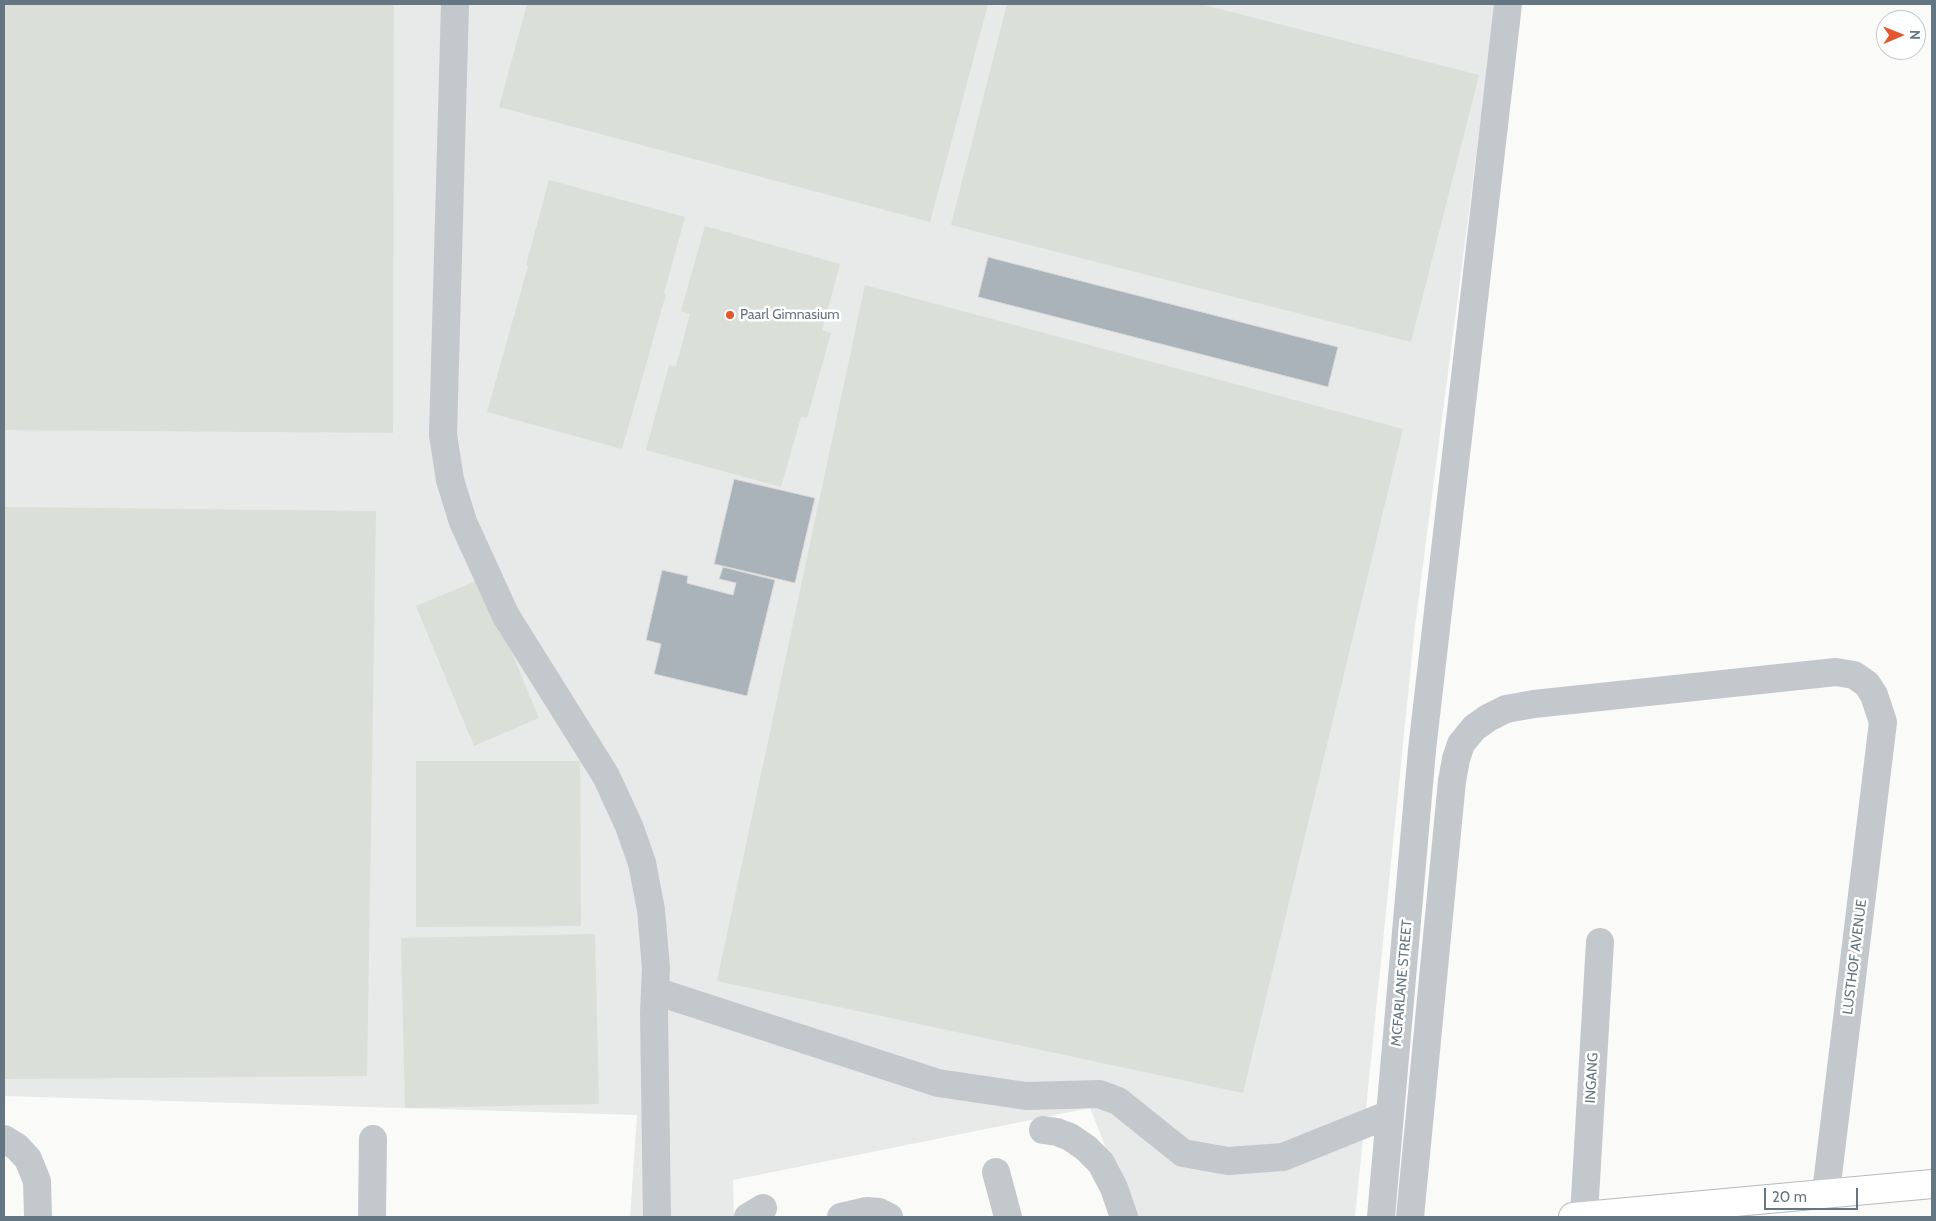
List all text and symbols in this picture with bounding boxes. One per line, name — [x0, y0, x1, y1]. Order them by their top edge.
north arrow — [1876, 10, 1926, 60]
text: N — [1906, 30, 1924, 40]
place label: Paarl Gimnasium — [740, 307, 840, 323]
marker: Paarl Gimnasium — [724, 309, 736, 321]
street label: LUSTHOF AVENUE — [1840, 899, 1870, 1015]
street label: MCFARLANE STREET — [1388, 919, 1416, 1047]
street label: INGANG — [1582, 1052, 1602, 1104]
scale bar — [1766, 1178, 1860, 1210]
text: 20 m — [1772, 1188, 1807, 1206]

